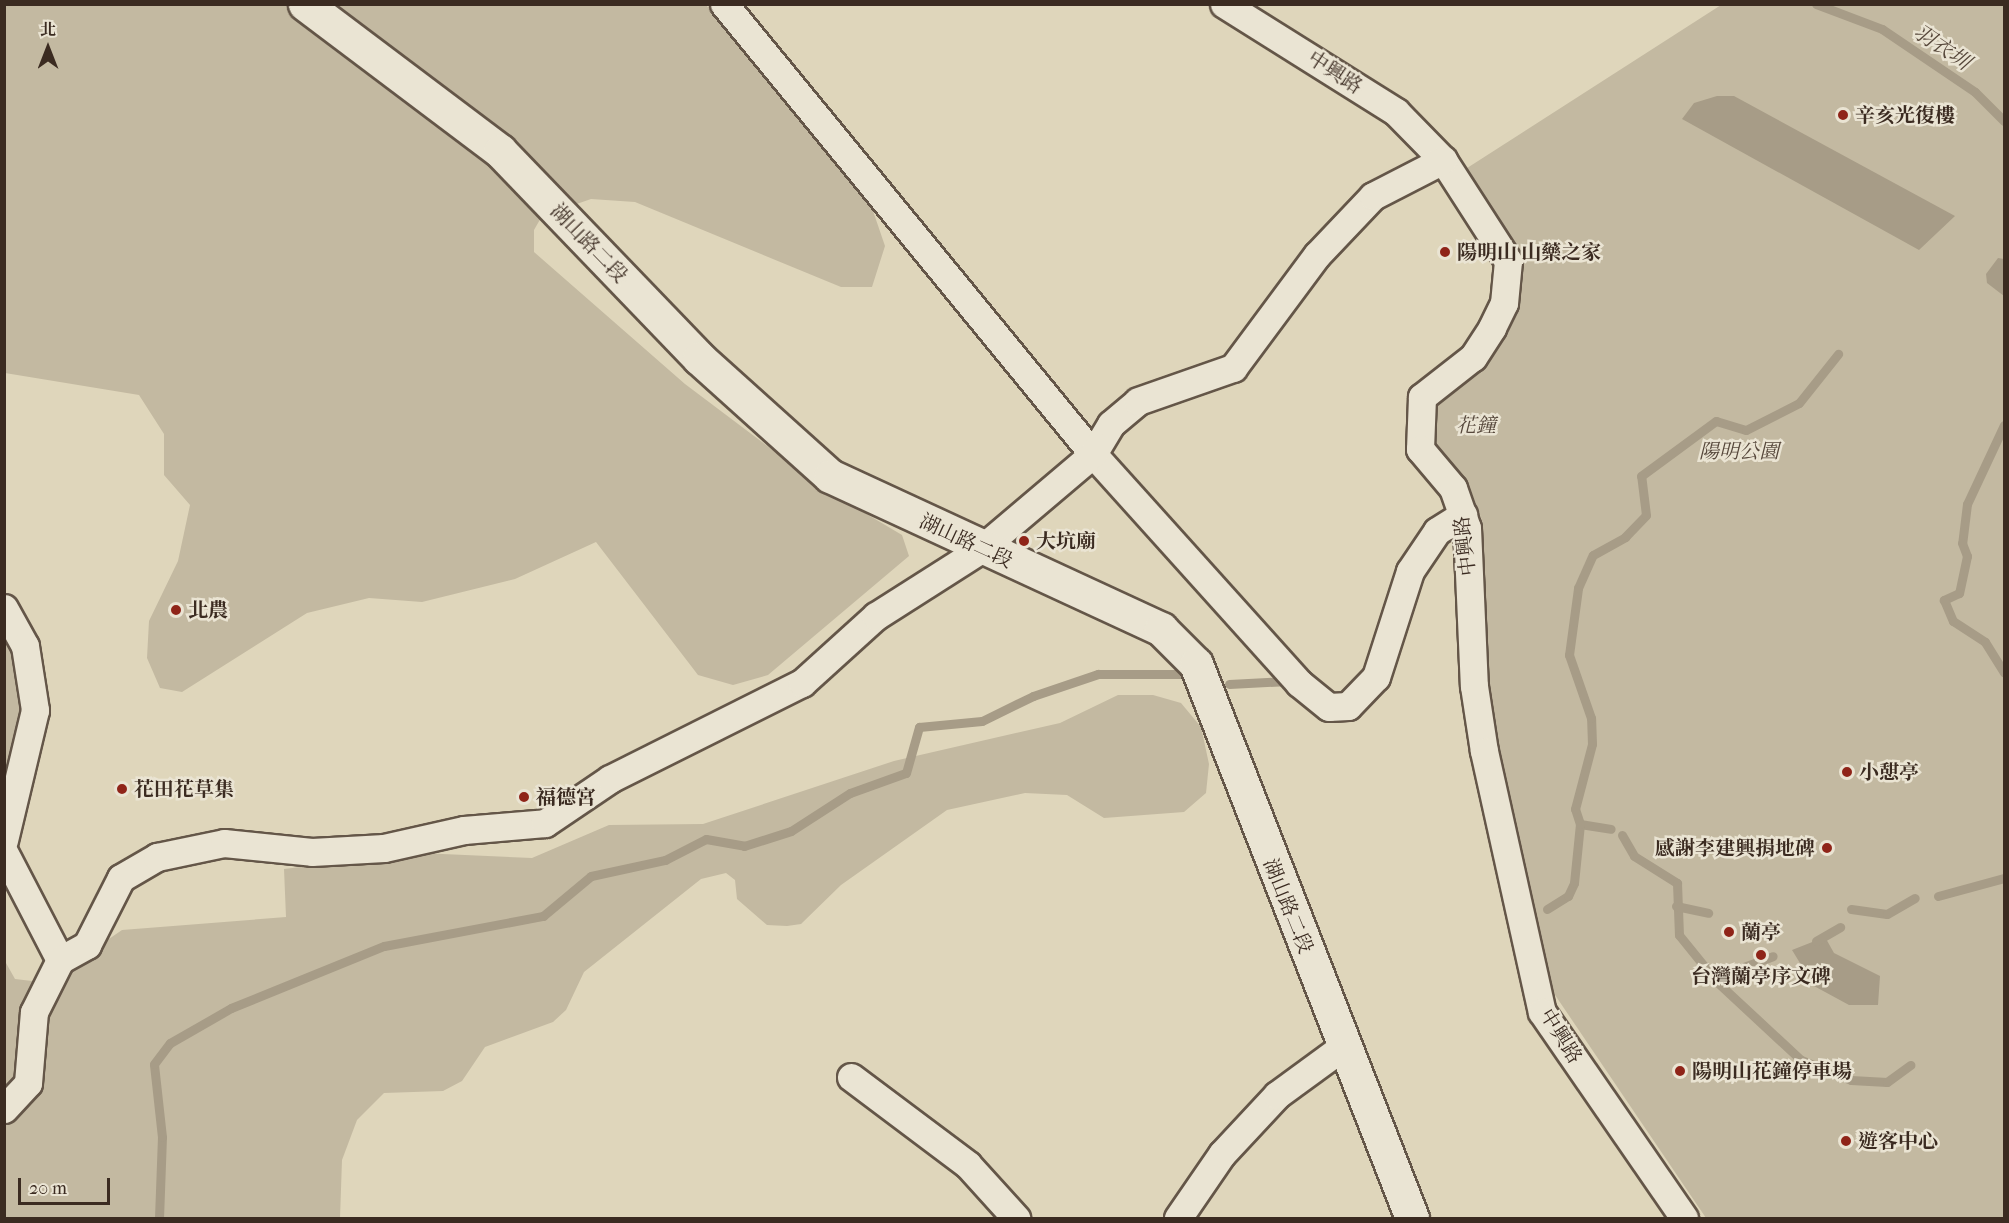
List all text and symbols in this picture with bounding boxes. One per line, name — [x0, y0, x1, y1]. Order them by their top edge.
north arrow — [18, 18, 78, 78]
water label: 羽衣圳 — [1909, 19, 1975, 75]
text: 北 — [40, 20, 56, 39]
street label: 中興路 — [1303, 46, 1367, 98]
place label: 辛亥光復樓 — [1855, 103, 1955, 127]
marker: 辛亥光復樓 — [1836, 108, 1850, 122]
street label: 湖山路二段 — [546, 199, 632, 287]
place label: 陽明山 山藥之家 — [1457, 240, 1601, 264]
marker: 陽明山 山藥之家 — [1438, 245, 1452, 259]
park label: 花鐘 — [1456, 413, 1496, 437]
park label: 陽明公園 — [1699, 439, 1779, 463]
street label: 湖山路二段 — [916, 509, 1016, 573]
street label: 中興路 — [1449, 515, 1481, 577]
place label: 大坑廟 — [1036, 529, 1096, 553]
marker: 大坑廟 — [1017, 534, 1031, 548]
place label: 北農 — [188, 598, 228, 622]
marker: 北農 — [169, 603, 183, 617]
place label: 小憇亭 — [1859, 760, 1919, 784]
marker: 小憇亭 — [1840, 765, 1854, 779]
place label: 花田花草集 — [134, 777, 234, 801]
marker: 花田花草集 — [115, 782, 129, 796]
place label: 福德宮 — [536, 785, 596, 809]
marker: 福德宮 — [517, 790, 531, 804]
place label: 感謝李建興捐地碑 — [1655, 836, 1815, 860]
marker: 感謝李建興捐地碑 — [1820, 841, 1834, 855]
street label: 湖山路二段 — [1258, 855, 1318, 957]
place label: 蘭亭 — [1741, 920, 1781, 944]
marker: 蘭亭 — [1722, 925, 1736, 939]
marker: 台灣蘭亭序文碑 — [1754, 948, 1768, 962]
place label: 台灣蘭亭序文碑 — [1691, 964, 1831, 988]
street label: 中興路 — [1535, 1004, 1587, 1068]
place label: 陽明山花鐘停車場 — [1692, 1059, 1852, 1083]
marker: 陽明山花鐘停車場 — [1673, 1064, 1687, 1078]
place label: 遊客中心 — [1858, 1129, 1938, 1153]
marker: 遊客中心 — [1839, 1134, 1853, 1148]
scale bar — [21, 1166, 112, 1204]
text: 20 m — [29, 1178, 67, 1199]

